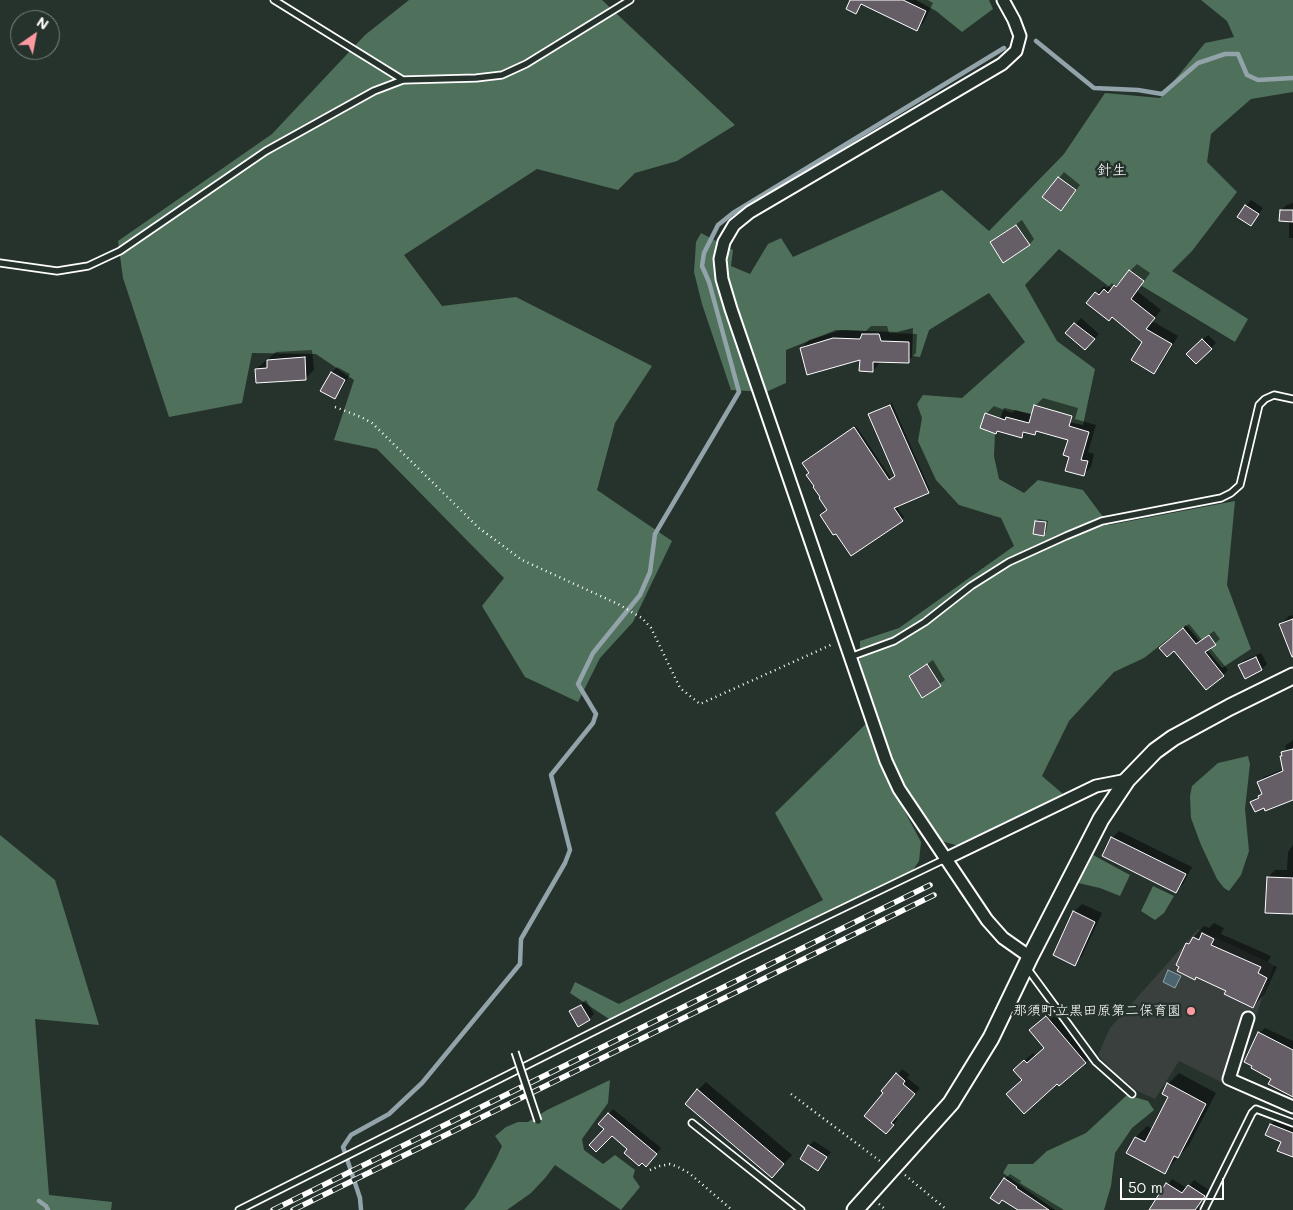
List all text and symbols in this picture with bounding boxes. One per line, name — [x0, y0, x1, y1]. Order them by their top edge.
north arrow — [10, 10, 60, 60]
text: N — [33, 12, 53, 34]
district label: 針生 — [1097, 161, 1127, 179]
place label: 那須町立黒田原第二保育園 — [1013, 1003, 1181, 1019]
marker: 那須町立黒田原第二保育園 — [1185, 1005, 1197, 1017]
scale bar — [1123, 1168, 1227, 1200]
text: 50 m — [1128, 1177, 1163, 1197]

